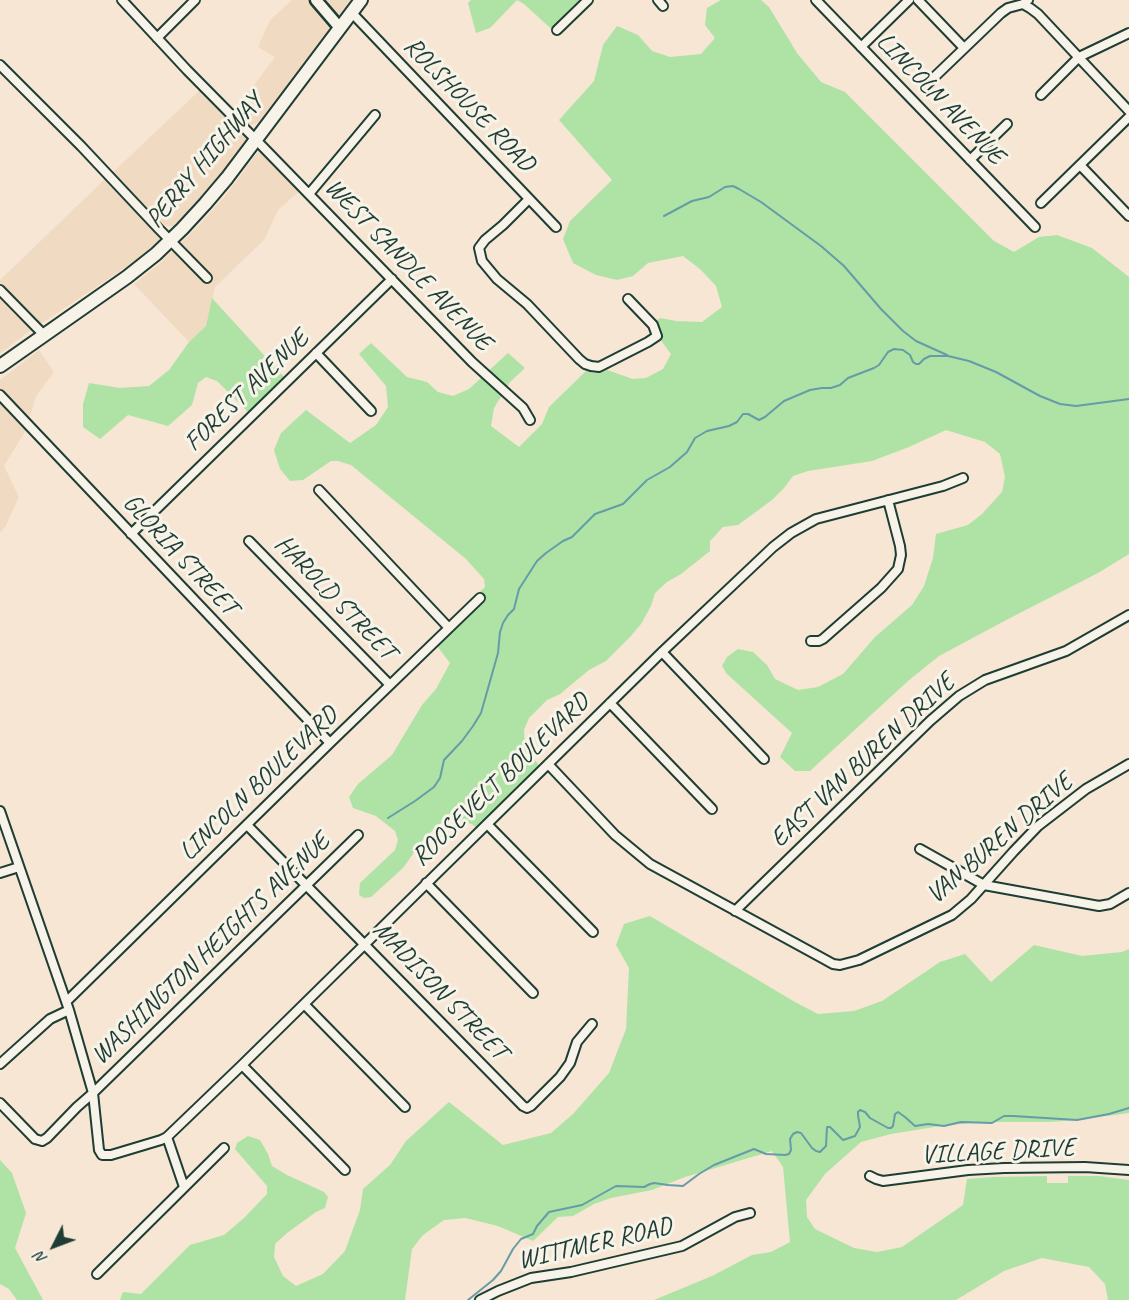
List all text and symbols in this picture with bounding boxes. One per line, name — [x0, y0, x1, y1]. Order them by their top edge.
street label: LINCOLN AVENUE — [869, 27, 1011, 171]
street label: ROLSHOUSE ROAD — [397, 31, 541, 179]
street label: PERRY HIGHWAY — [140, 87, 270, 235]
street label: WEST SANDLE AVENUE — [318, 172, 498, 358]
street label: FOREST AVENUE — [178, 324, 316, 458]
street label: GLORIA STREET — [116, 488, 244, 622]
street label: HAROLD STREET — [268, 529, 402, 667]
street label: EAST VAN BUREN DRIVE — [764, 667, 962, 855]
street label: ROOSEVELT BOULEVARD — [405, 687, 597, 873]
street label: LINCOLN BOULEVARD — [173, 700, 345, 868]
street label: VAN BUREN DRIVE — [921, 767, 1079, 911]
street label: WASHINGTON HEIGHTS AVENUE — [85, 827, 337, 1071]
street label: MADISON STREET — [366, 915, 514, 1067]
street label: VILLAGE DRIVE — [920, 1132, 1076, 1172]
street label: WITTMER ROAD — [515, 1211, 675, 1277]
north arrow — [24, 1216, 84, 1276]
text: N — [30, 1248, 51, 1268]

